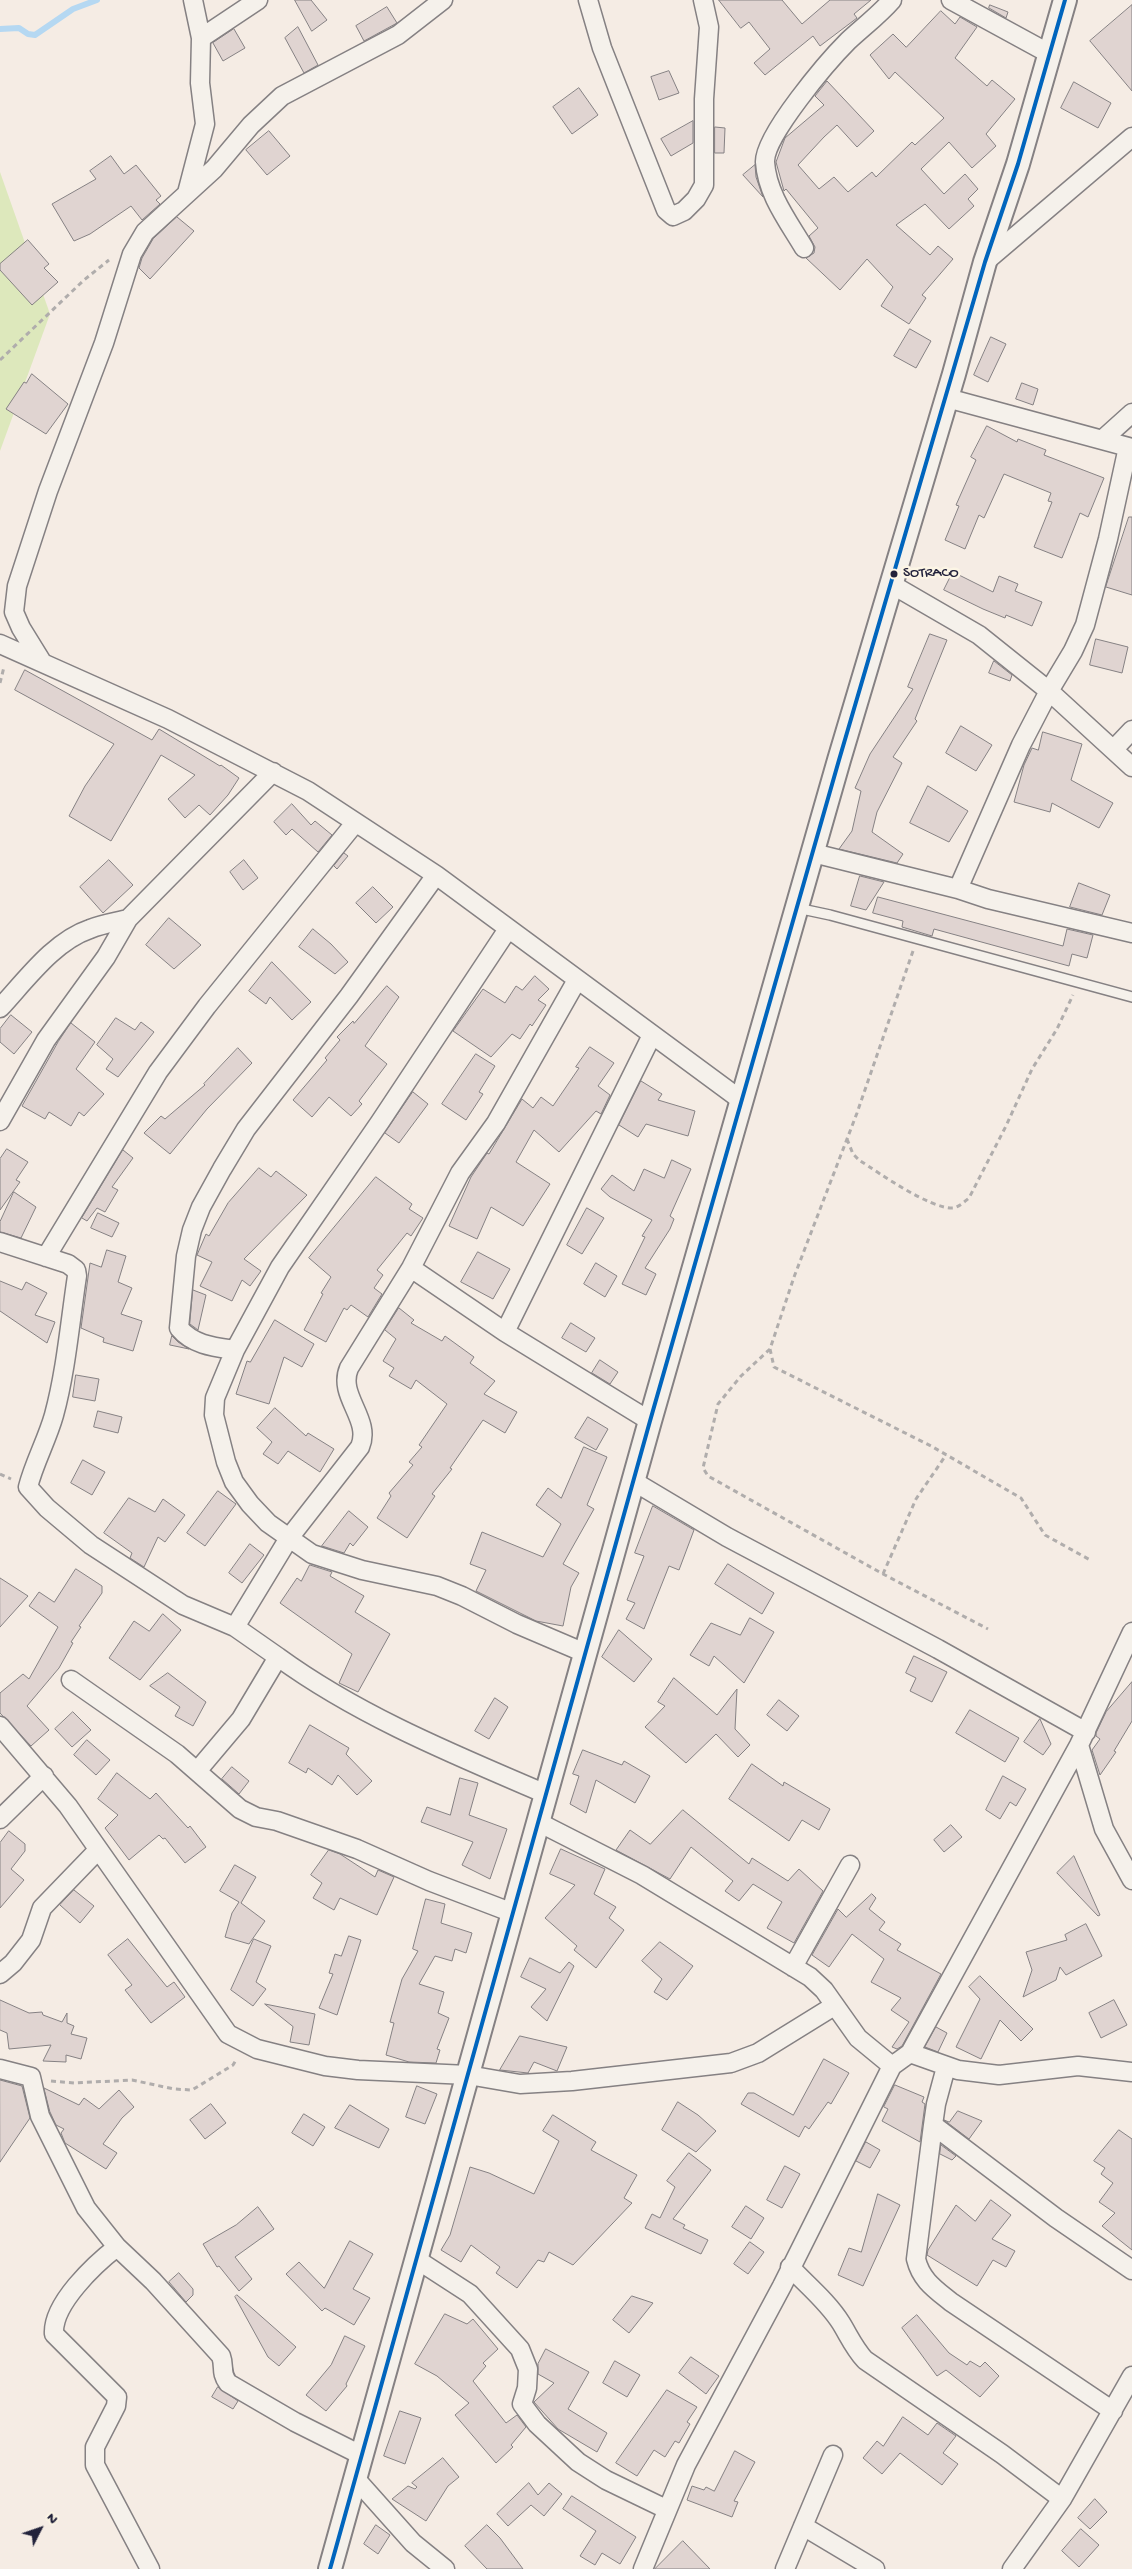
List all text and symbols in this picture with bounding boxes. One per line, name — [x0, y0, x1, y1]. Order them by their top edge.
place label: SOTRACO — [903, 565, 959, 583]
marker: SOTRACO — [889, 569, 899, 579]
north arrow — [15, 2504, 65, 2554]
text: N — [42, 2510, 61, 2528]

